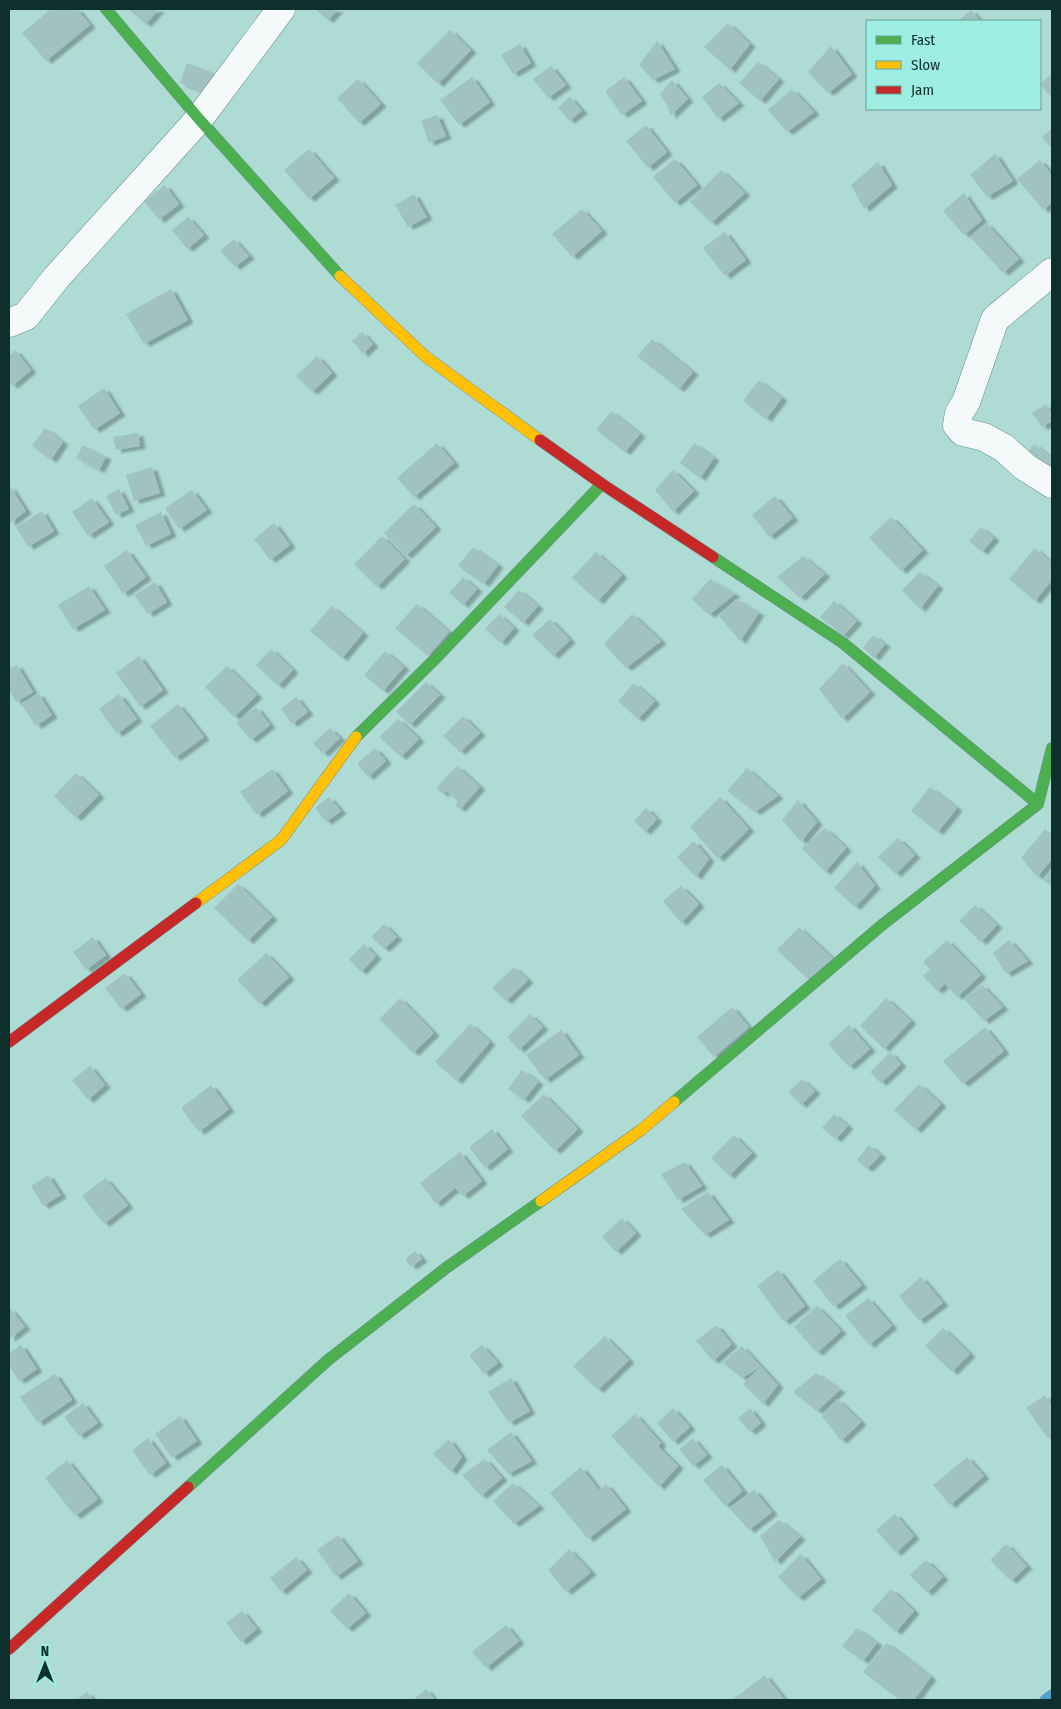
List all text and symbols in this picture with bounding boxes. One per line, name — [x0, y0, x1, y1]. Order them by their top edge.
legend — [866, 20, 1041, 110]
text: Fast — [911, 31, 935, 49]
text: Slow — [911, 56, 940, 74]
text: Jam — [911, 81, 934, 99]
north arrow — [20, 1639, 70, 1689]
text: N — [41, 1643, 49, 1660]

